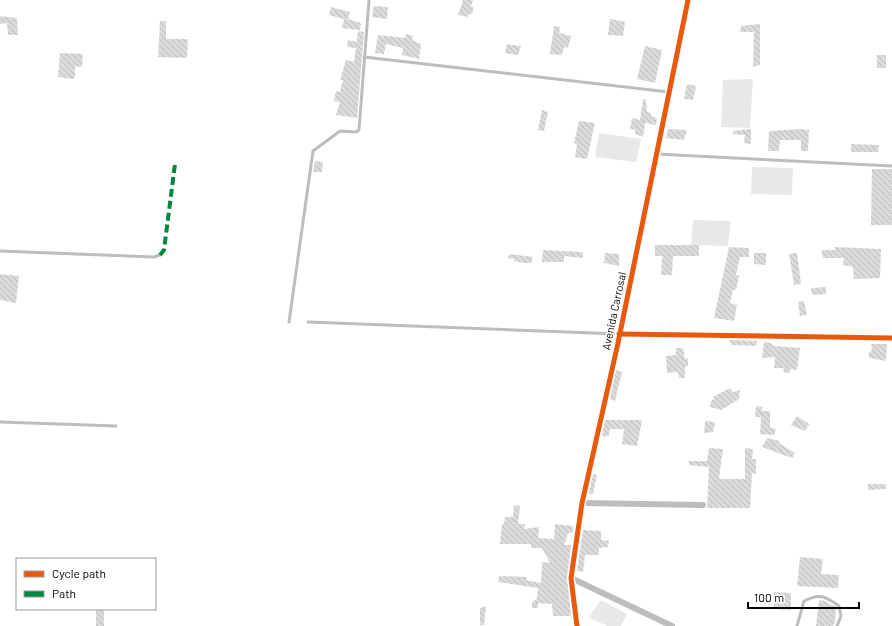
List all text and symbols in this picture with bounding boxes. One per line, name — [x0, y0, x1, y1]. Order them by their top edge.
street label: Avenida Carrosal — [599, 271, 628, 351]
legend — [16, 558, 156, 610]
text: Cycle path — [52, 566, 106, 580]
scale bar — [748, 584, 859, 610]
text: Path — [52, 586, 76, 600]
text: 100 m — [754, 590, 784, 604]

